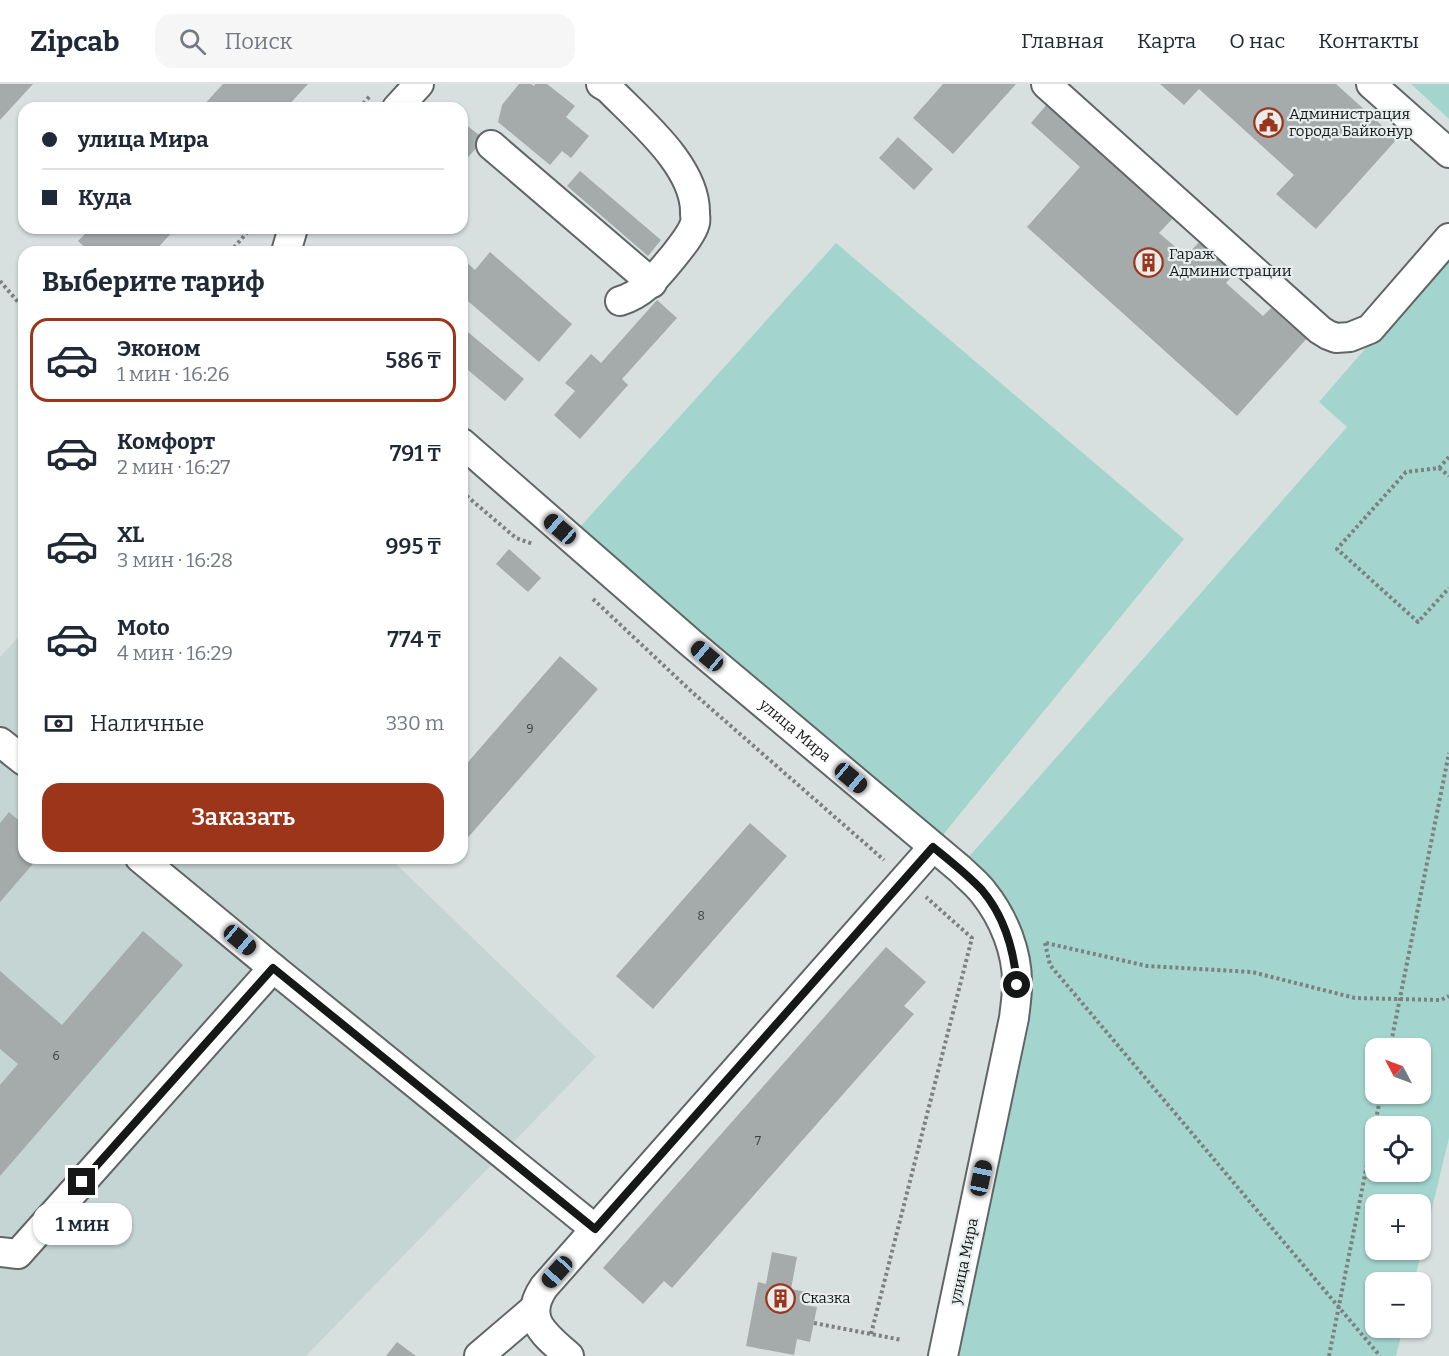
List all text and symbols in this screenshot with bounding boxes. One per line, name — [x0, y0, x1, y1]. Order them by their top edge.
search box — [155, 14, 575, 68]
text: Zipcab — [30, 25, 119, 58]
icon: search — [176, 25, 209, 58]
text: Поиск — [224, 28, 292, 55]
text: Главная — [1021, 28, 1104, 54]
text: Карта — [1137, 28, 1196, 54]
text: О нас — [1229, 28, 1285, 54]
text: Контакты — [1318, 28, 1419, 54]
place label: Администрация города Байконур — [1289, 105, 1413, 140]
public building icon: Администрация города Байконур — [1252, 107, 1284, 139]
text: улица Мира — [78, 126, 209, 153]
text: Куда — [78, 184, 132, 211]
place label: Гараж Администрации — [1169, 245, 1292, 280]
building icon: Гараж Администрации — [1132, 247, 1164, 279]
text: Выберите тариф — [42, 266, 265, 298]
icon: car — [45, 333, 99, 387]
text: Эконом — [117, 335, 200, 362]
text: 586 ₸ — [385, 347, 441, 374]
text: 1 мин · 16:26 — [117, 362, 230, 386]
icon: car — [45, 426, 99, 480]
text: Комфорт — [117, 428, 215, 455]
text: 791 ₸ — [390, 440, 441, 467]
text: 2 мин · 16:27 — [117, 455, 230, 479]
car — [541, 510, 579, 548]
icon: car — [45, 519, 99, 573]
text: XL — [117, 521, 144, 548]
text: 995 ₸ — [386, 533, 441, 560]
text: 3 мин · 16:28 — [117, 548, 233, 572]
icon: car — [45, 612, 99, 666]
text: Moto — [117, 614, 170, 641]
text: 774 ₸ — [387, 626, 441, 653]
car — [687, 638, 727, 674]
text: 4 мин · 16:29 — [117, 641, 233, 665]
street label: улица Мира — [755, 695, 834, 766]
icon: cash — [42, 707, 75, 740]
text: Наличные — [90, 710, 204, 737]
text: 330 m — [386, 711, 444, 735]
house number: 9 — [526, 722, 534, 736]
car — [831, 760, 871, 796]
button: Заказать — [42, 783, 444, 852]
house number: 8 — [697, 909, 705, 923]
car — [220, 922, 260, 958]
route start — [1003, 971, 1030, 998]
north arrow — [1365, 1038, 1431, 1104]
map controls — [1365, 1038, 1431, 1338]
house number: 6 — [52, 1049, 60, 1063]
button: locate — [1365, 1116, 1431, 1182]
house number: 7 — [755, 1134, 761, 1148]
car — [968, 1159, 994, 1197]
route end — [68, 1168, 95, 1195]
button: + — [1365, 1194, 1431, 1260]
callout: 1 мин — [32, 1203, 132, 1245]
text: 1 мин — [56, 1212, 109, 1236]
street label: улица Мира — [946, 1216, 982, 1307]
car — [538, 1253, 576, 1291]
button: − — [1365, 1272, 1431, 1338]
building icon: Сказка — [764, 1282, 796, 1314]
place label: Сказка — [801, 1289, 850, 1307]

